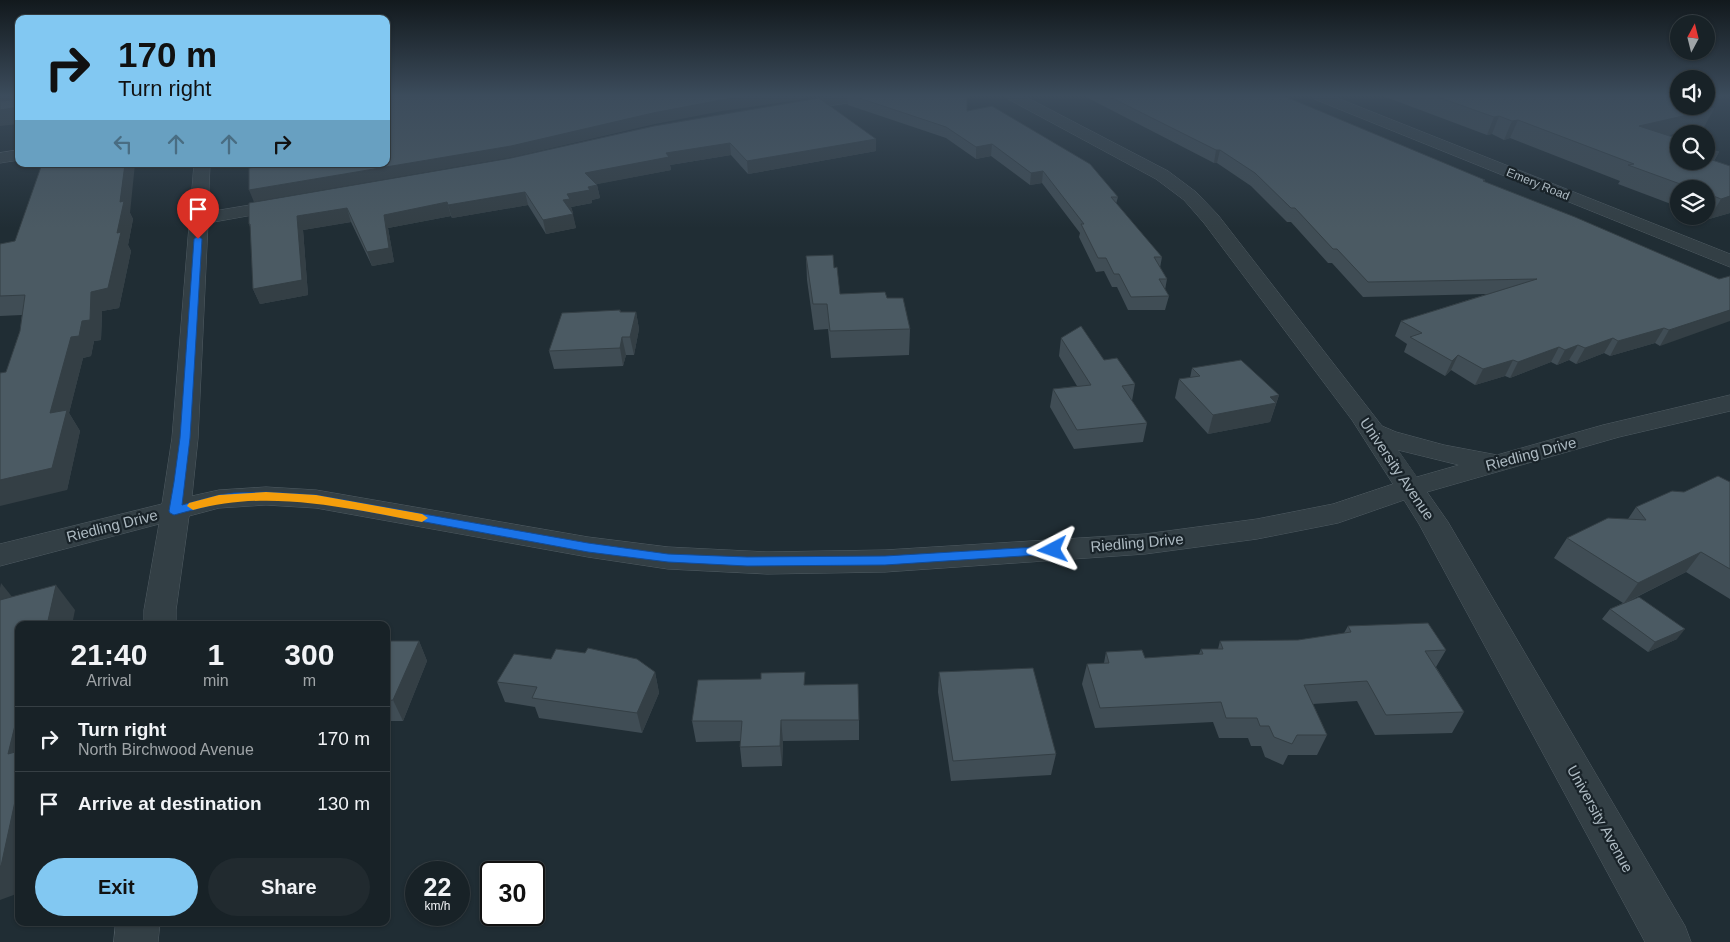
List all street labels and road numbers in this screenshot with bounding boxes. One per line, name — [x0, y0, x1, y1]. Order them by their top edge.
street label: Emery Road — [1504, 165, 1572, 203]
street label: University Avenue — [1357, 414, 1438, 523]
street label: Riedling Drive — [1484, 433, 1578, 474]
street label: Riedling Drive — [65, 506, 159, 545]
street label: Riedling Drive — [1090, 530, 1184, 555]
street label: University Avenue — [1564, 762, 1637, 875]

